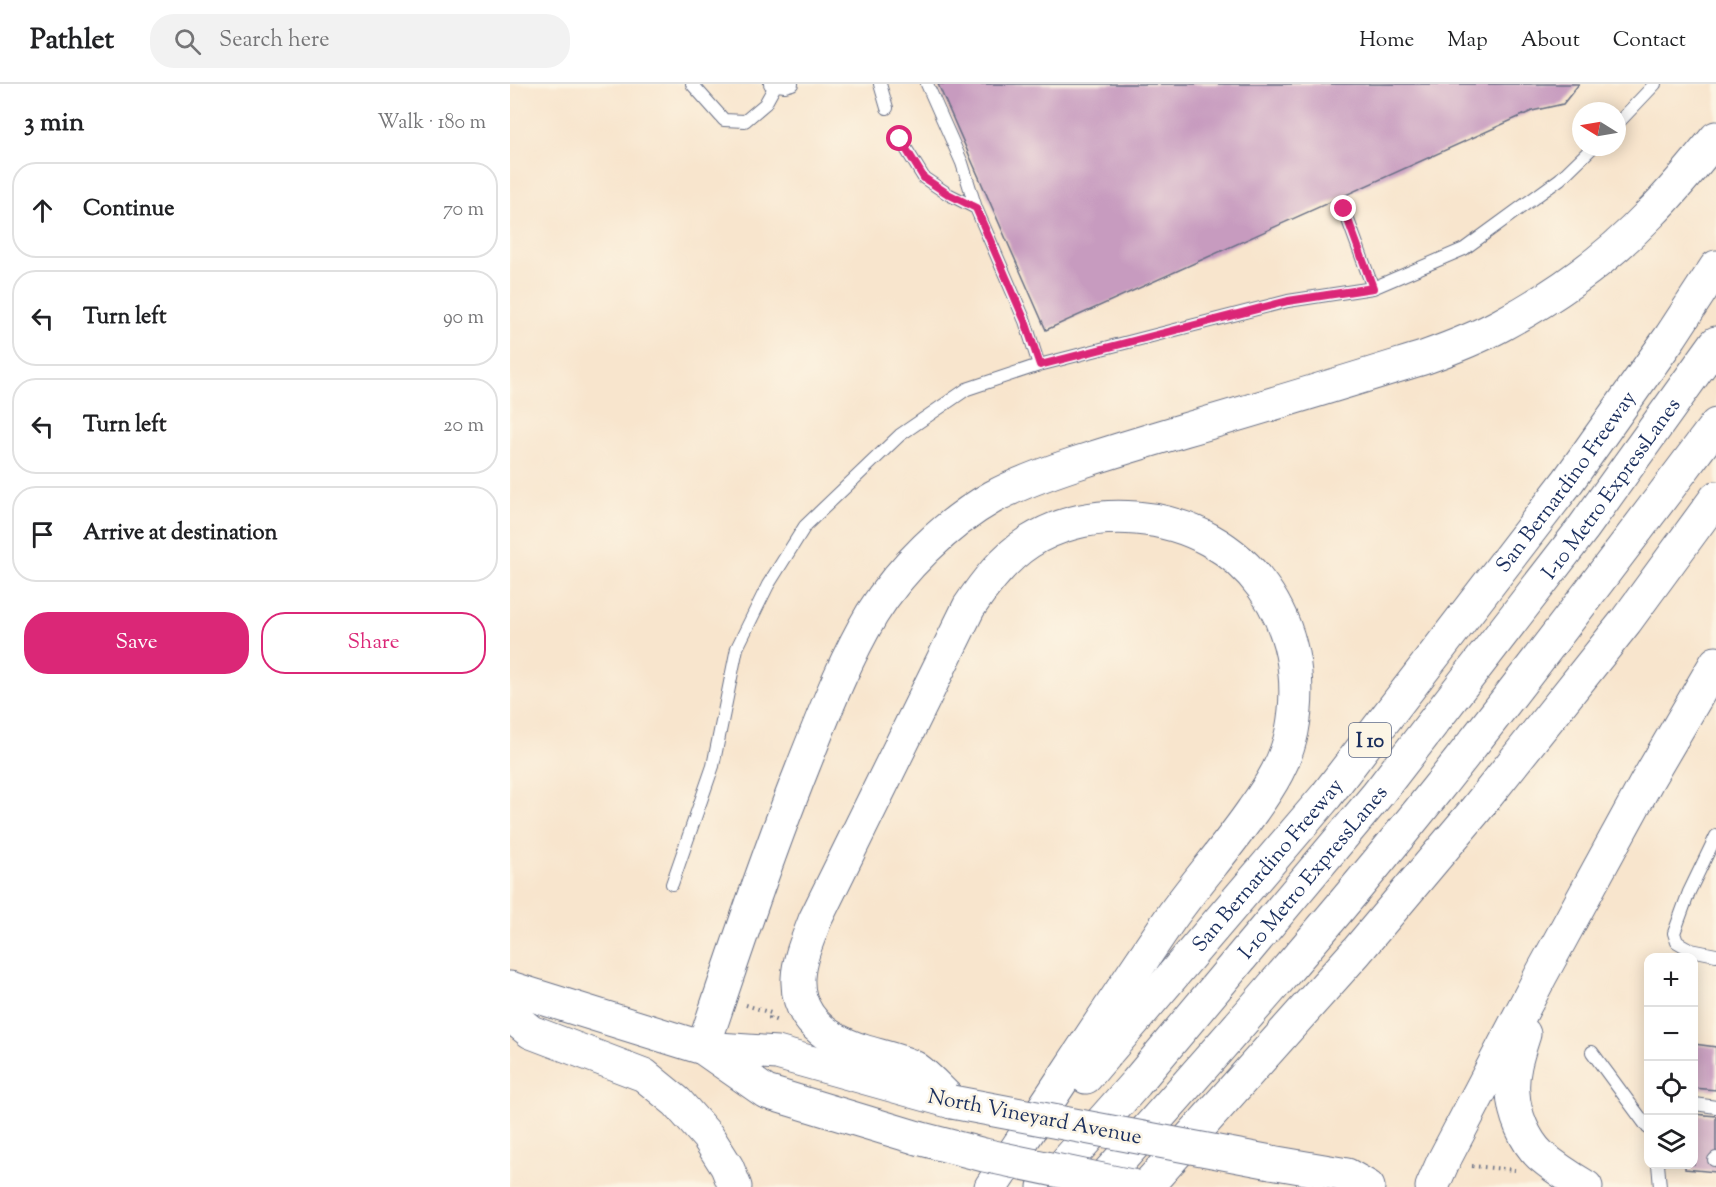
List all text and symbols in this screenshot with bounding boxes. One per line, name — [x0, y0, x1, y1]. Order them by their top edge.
search box — [150, 14, 570, 68]
text: Pathlet — [30, 21, 114, 61]
icon: search — [171, 25, 204, 58]
text: Search here — [219, 25, 329, 57]
text: Home — [1359, 26, 1414, 56]
text: Map — [1447, 26, 1488, 56]
text: About — [1521, 26, 1580, 56]
text: Contact — [1613, 26, 1686, 56]
north arrow — [1572, 102, 1626, 156]
text: 3 min — [24, 105, 84, 142]
text: Walk · 180 m — [377, 109, 486, 138]
route start — [886, 125, 912, 151]
icon: ahead — [26, 194, 59, 227]
text: Continue — [83, 194, 174, 226]
route end — [1330, 195, 1356, 221]
text: 70 m — [443, 196, 484, 225]
icon: left — [26, 302, 59, 335]
text: Turn left — [83, 302, 166, 334]
text: 90 m — [443, 304, 484, 333]
street label: San Bernardino Freeway — [1490, 385, 1645, 580]
street label: I-10 Metro ExpressLanes — [1536, 392, 1689, 587]
icon: left — [26, 410, 59, 443]
text: Turn left — [83, 410, 166, 442]
text: 20 m — [443, 412, 484, 441]
icon: arrive — [26, 518, 59, 551]
text: Arrive at destination — [83, 518, 278, 550]
button: Save — [24, 612, 249, 674]
button: Share — [261, 612, 486, 674]
road number: I 10 — [1349, 723, 1391, 757]
street label: San Bernardino Freeway — [1186, 772, 1352, 959]
street label: I-10 Metro ExpressLanes — [1232, 780, 1396, 967]
map controls — [1644, 953, 1698, 1169]
button: + — [1644, 953, 1698, 1007]
button: − — [1644, 1007, 1698, 1061]
button: locate — [1644, 1061, 1698, 1115]
street label: North Vineyard Avenue — [925, 1083, 1144, 1153]
button: layers — [1644, 1115, 1698, 1169]

